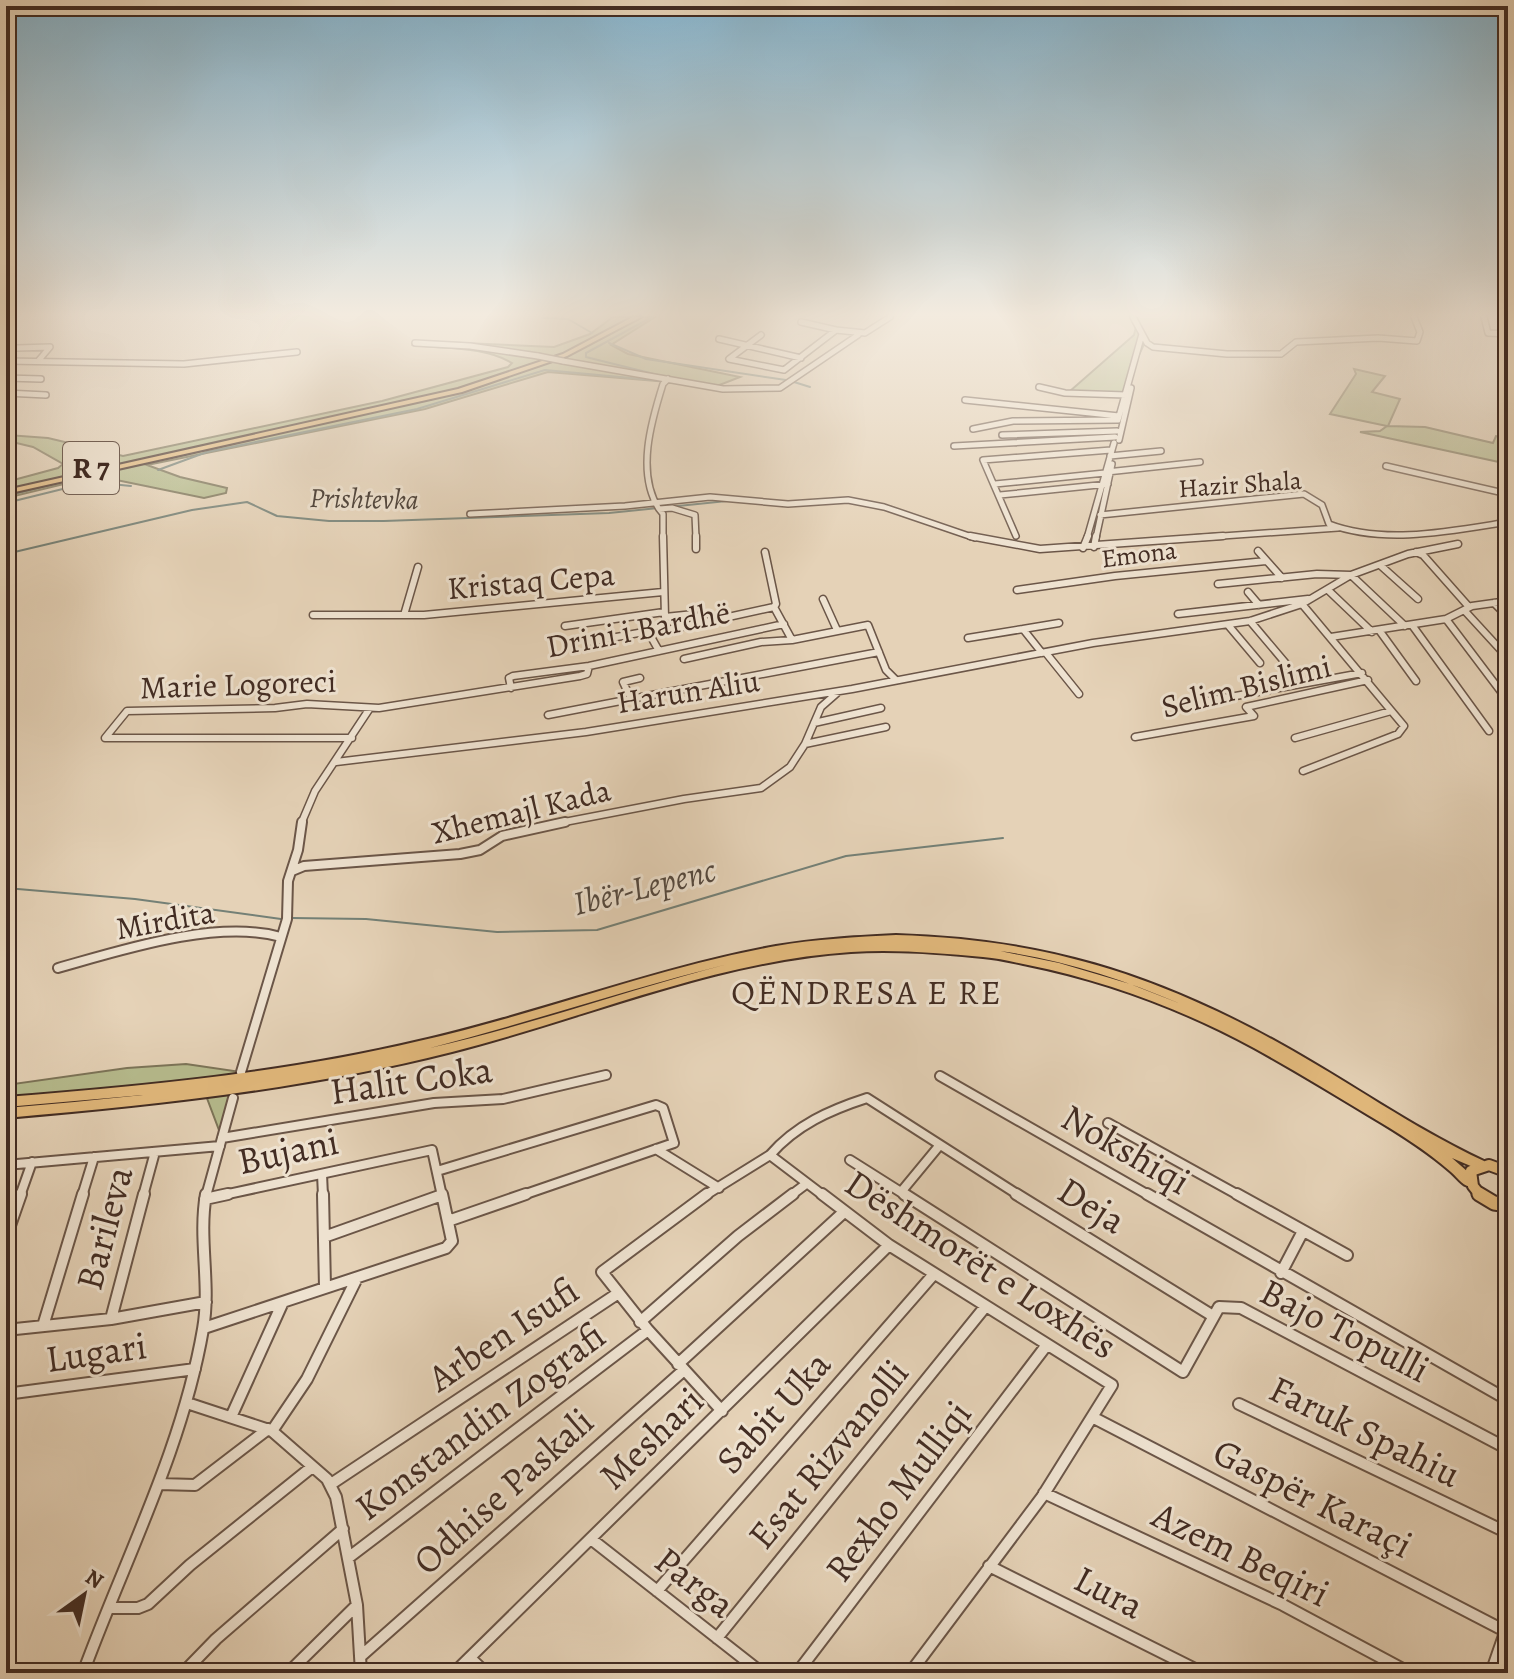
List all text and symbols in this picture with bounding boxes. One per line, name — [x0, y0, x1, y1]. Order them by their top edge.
road number: R 7 — [63, 442, 119, 494]
street label: Hazir Shala — [1177, 463, 1303, 506]
water label: Prishtevka — [309, 479, 419, 519]
street label: Emona — [1099, 533, 1179, 576]
street label: Kristaq Cepa — [445, 552, 617, 610]
street label: Drini i Bardhë — [542, 590, 734, 668]
street label: Selim Bislimi — [1156, 644, 1336, 728]
street label: Harun Aliu — [613, 658, 763, 724]
street label: Marie Logoreci — [139, 659, 337, 709]
street label: Xhemajl Kada — [427, 768, 615, 854]
water label: Ibër-Lepenc — [568, 846, 721, 927]
street label: Mirdita — [112, 890, 218, 950]
district label: QËNDRESA E RE — [731, 969, 1003, 1016]
street label: Halit Coka — [326, 1043, 496, 1117]
street label: Nokshiqi — [1052, 1091, 1200, 1207]
street label: Bujani — [233, 1115, 343, 1187]
street label: Dëshmorët e Loxhës — [835, 1157, 1127, 1371]
street label: Barileva — [63, 1160, 145, 1296]
street label: Deja — [1048, 1164, 1136, 1246]
street label: Arben Isufi — [416, 1264, 589, 1404]
street label: Bajo Topulli — [1251, 1265, 1439, 1395]
street label: Konstandin Zografi — [344, 1310, 616, 1532]
street label: Lugari — [42, 1319, 150, 1385]
street label: Sabit Uka — [704, 1339, 842, 1485]
street label: Esat Rizvanolli — [736, 1348, 920, 1560]
street label: Faruk Spahiu — [1261, 1362, 1470, 1500]
street label: Meshari — [587, 1375, 715, 1501]
street label: Rexho Mulliqi — [813, 1390, 983, 1592]
street label: Odhise Paskali — [401, 1396, 605, 1586]
street label: Gaspër Karaçi — [1205, 1426, 1421, 1570]
street label: Azem Beqiri — [1143, 1488, 1338, 1619]
street label: Parga — [644, 1534, 746, 1630]
street label: Lura — [1065, 1553, 1153, 1632]
north arrow — [44, 1555, 124, 1635]
text: N — [79, 1562, 109, 1596]

